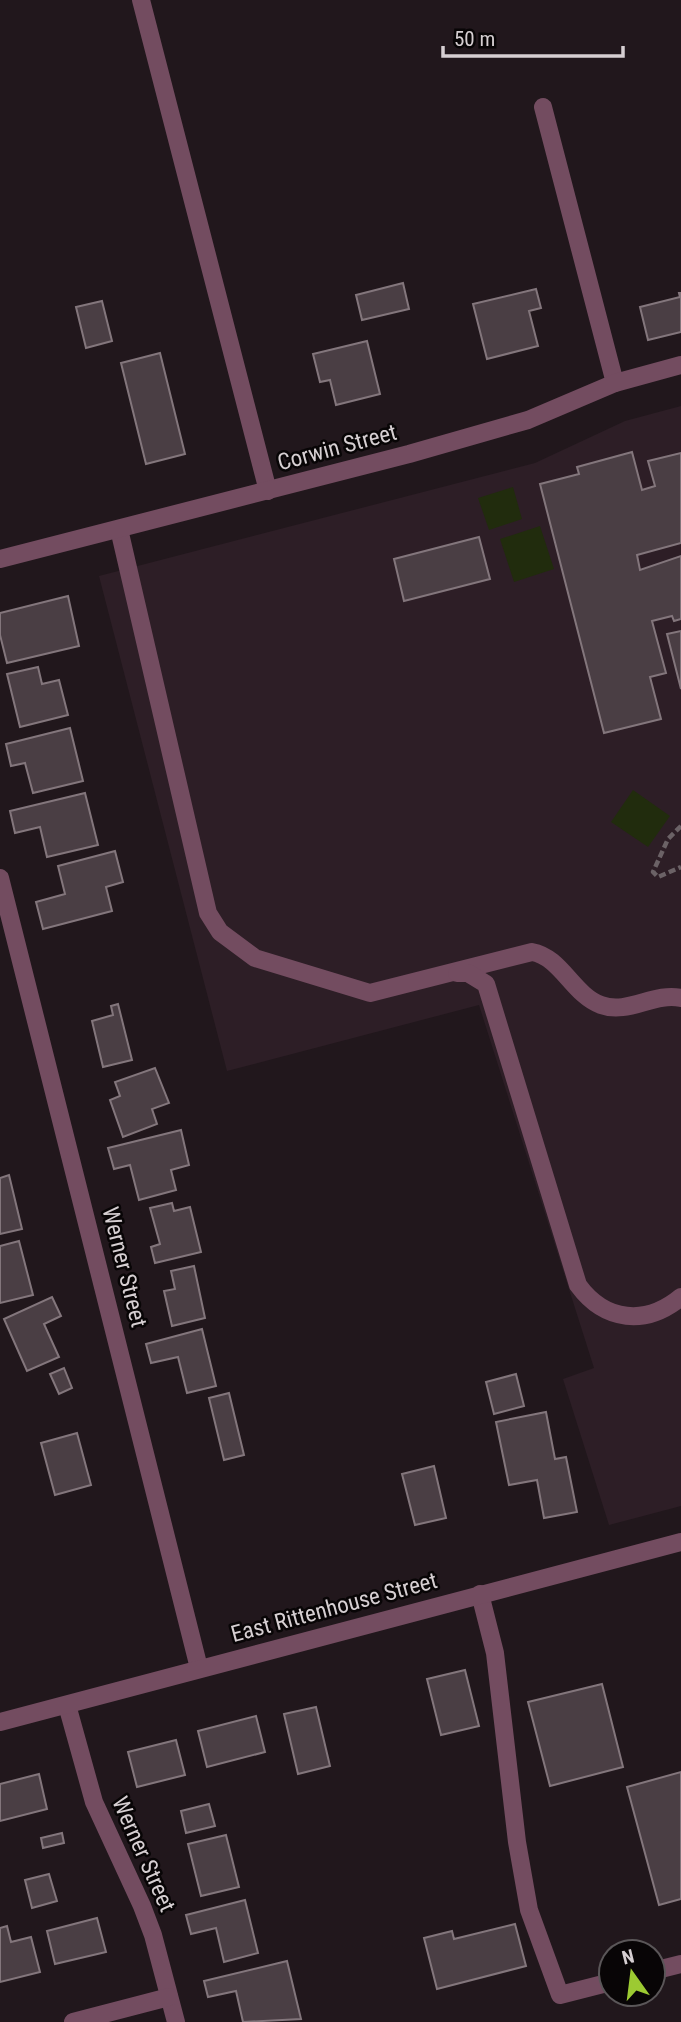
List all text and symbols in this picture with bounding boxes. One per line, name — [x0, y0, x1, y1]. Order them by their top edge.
scale bar — [443, 14, 623, 58]
text: 50 m — [454, 27, 495, 51]
street label: Corwin Street — [275, 419, 400, 476]
street label: Werner Street — [97, 1204, 153, 1330]
street label: East Rittenhouse Street — [228, 1567, 440, 1648]
street label: Werner Street — [106, 1792, 181, 1916]
north arrow — [597, 1938, 667, 2008]
text: N — [620, 1944, 636, 1970]

